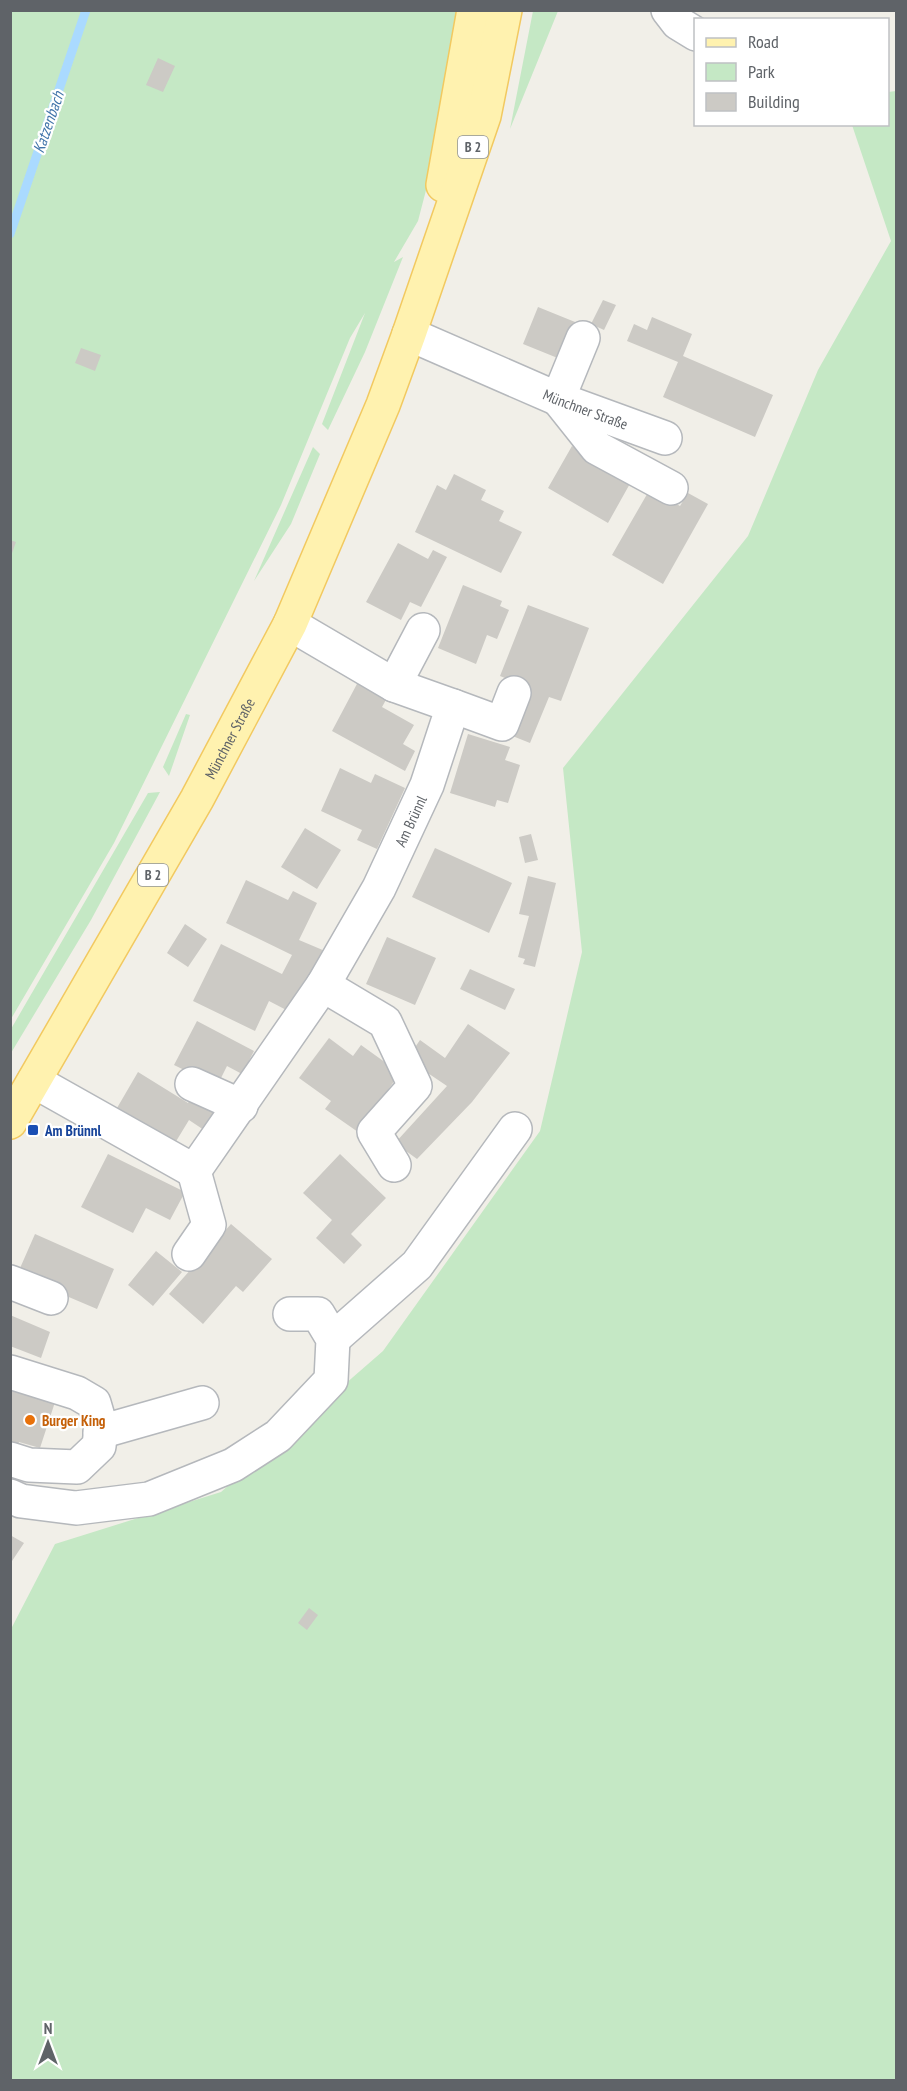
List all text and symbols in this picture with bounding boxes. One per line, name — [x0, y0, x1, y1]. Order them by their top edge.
legend — [694, 18, 889, 126]
text: Road — [748, 30, 779, 53]
text: Park — [748, 60, 775, 83]
water label: Katzenbach — [28, 88, 68, 155]
text: Building — [748, 90, 800, 113]
road number: B 2 — [458, 136, 488, 158]
street label: Münchner Straße — [540, 384, 631, 433]
street label: Münchner Straße — [200, 695, 259, 782]
street label: Am Brünnl — [390, 792, 431, 850]
road number: B 2 — [138, 864, 168, 886]
place label: Am Brünnl — [44, 1121, 101, 1140]
marker: Am Brünnl — [26, 1123, 40, 1137]
place label: Burger King — [42, 1411, 106, 1430]
marker: Burger King — [23, 1413, 37, 1427]
north arrow — [18, 2013, 78, 2073]
text: N — [44, 2018, 52, 2038]

